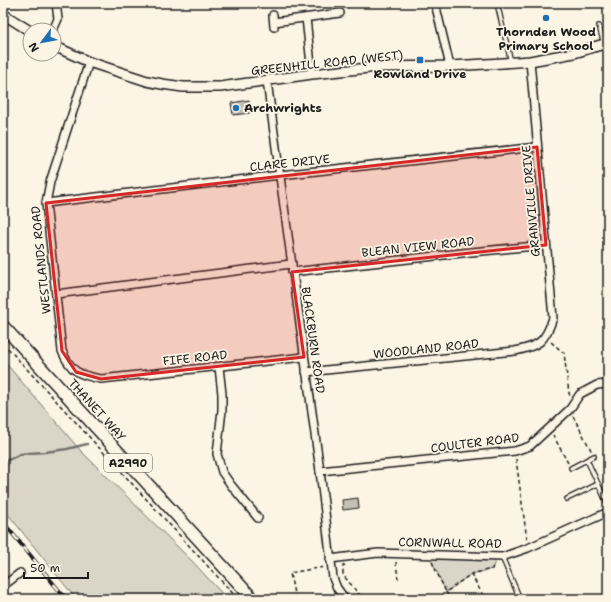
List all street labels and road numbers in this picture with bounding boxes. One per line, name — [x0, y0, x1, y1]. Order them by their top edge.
street label: GREENHILL ROAD (WEST) — [250, 47, 404, 79]
street label: GRANVILLE DRIVE — [518, 144, 544, 258]
street label: CLARE DRIVE — [249, 151, 331, 175]
street label: WESTLANDS ROAD — [27, 205, 55, 315]
street label: BLEAN VIEW ROAD — [361, 233, 475, 261]
street label: BLACKBURN ROAD — [298, 286, 328, 394]
street label: WOODLAND ROAD — [372, 335, 480, 363]
street label: FIFE ROAD — [162, 347, 228, 369]
street label: THANET WAY — [65, 375, 130, 445]
street label: COULTER ROAD — [430, 430, 520, 456]
road number: A2990 — [104, 454, 152, 472]
street label: CORNWALL ROAD — [398, 534, 502, 552]

